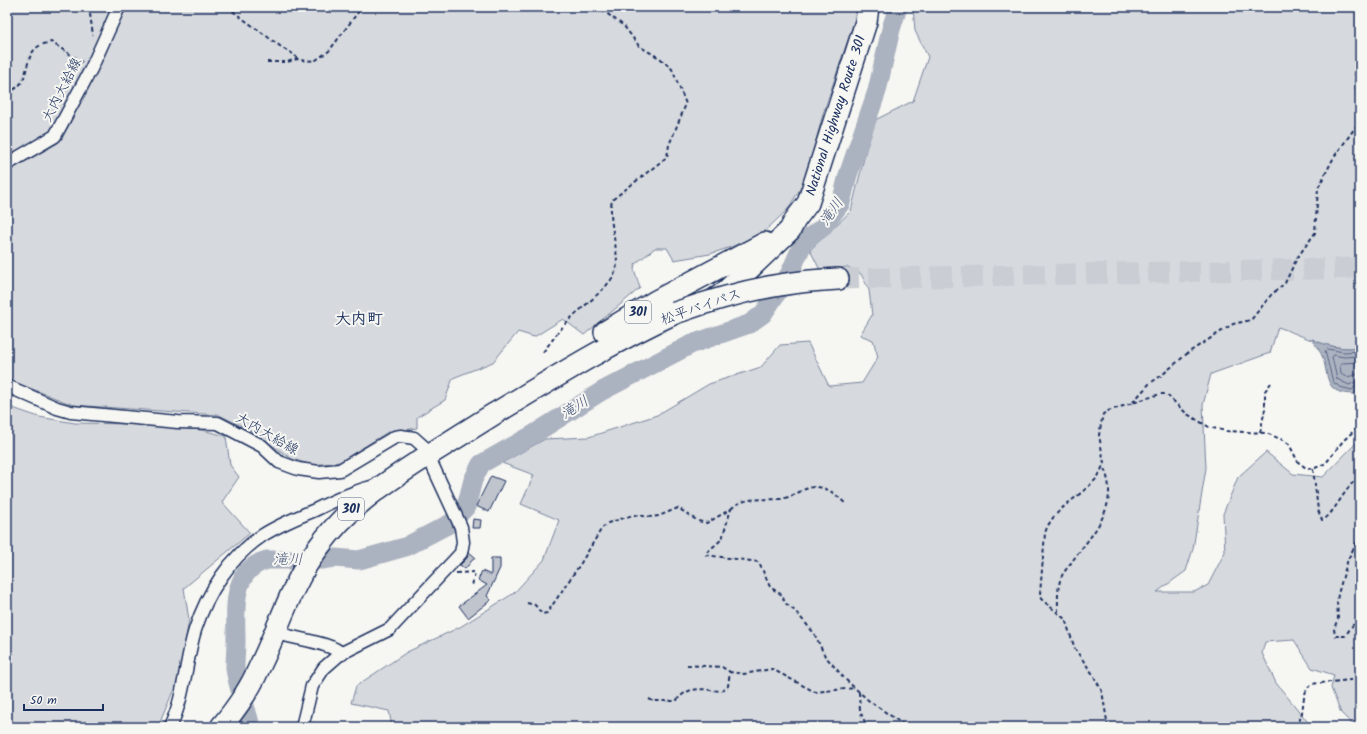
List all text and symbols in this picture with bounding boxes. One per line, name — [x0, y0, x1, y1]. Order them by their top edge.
street label: National Highway Route 301 — [800, 33, 872, 199]
street label: 大内大給線 — [36, 54, 88, 126]
water label: 滝川 — [814, 193, 850, 231]
street label: 松平バイパス — [658, 283, 744, 331]
road number: 301 — [625, 301, 651, 323]
district label: 大内町 — [335, 307, 383, 332]
water label: 滝川 — [556, 390, 594, 426]
street label: 大内大給線 — [231, 407, 303, 461]
road number: 301 — [338, 498, 364, 520]
water label: 滝川 — [273, 548, 303, 572]
scale bar — [24, 686, 103, 712]
text: 50 m — [30, 691, 57, 710]

